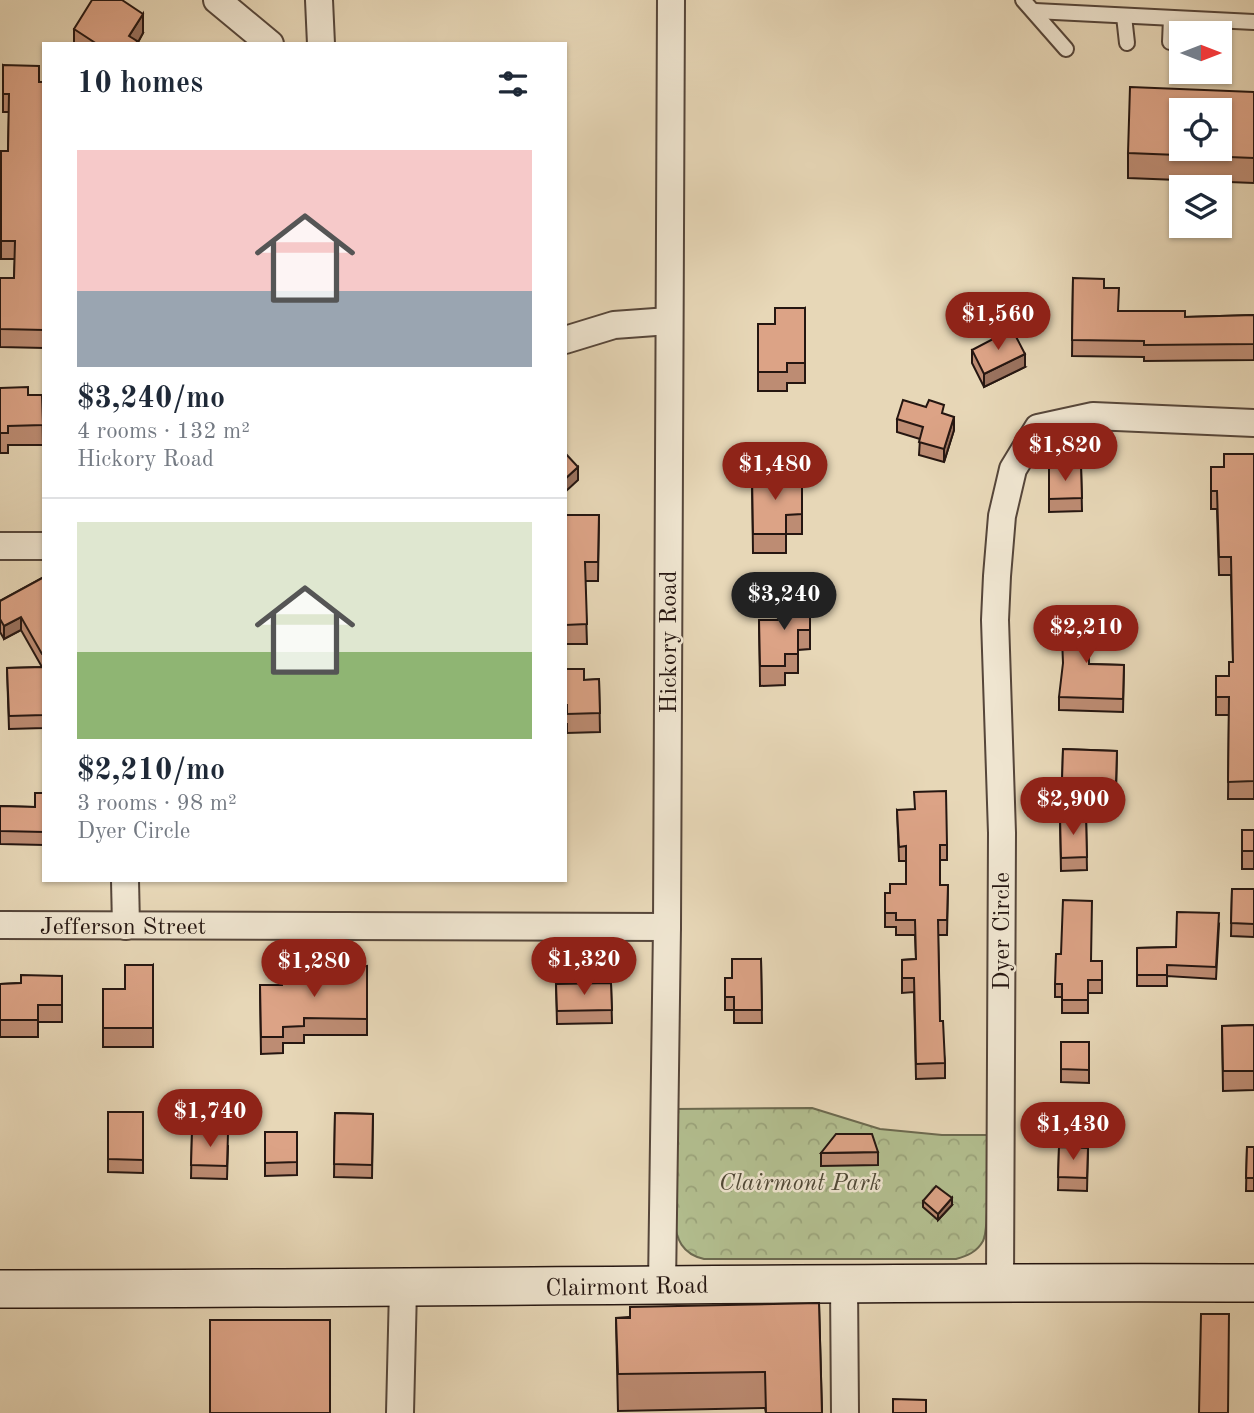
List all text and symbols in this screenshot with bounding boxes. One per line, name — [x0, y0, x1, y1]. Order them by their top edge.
north arrow — [1169, 21, 1232, 84]
map controls — [1169, 21, 1232, 238]
icon: filters — [494, 65, 532, 103]
text: 10 homes — [77, 69, 203, 99]
button: locate — [1169, 98, 1232, 161]
button: layers — [1169, 175, 1232, 238]
icon: home — [242, 195, 368, 321]
pin: $1,560 — [941, 292, 1055, 352]
text: $1,560 — [961, 303, 1035, 326]
text: $3,240/mo — [77, 384, 225, 414]
text: 4 rooms · 132 m² — [77, 420, 250, 443]
pin: $1,820 — [1008, 424, 1122, 483]
text: $1,820 — [1028, 434, 1102, 457]
pin: $1,480 — [718, 442, 832, 502]
text: Hickory Road — [77, 448, 214, 471]
text: $1,480 — [738, 453, 812, 476]
icon: home — [242, 567, 368, 693]
street label: Hickory Road — [658, 571, 682, 714]
pin: $3,240 — [727, 572, 841, 632]
text: $3,240 — [747, 583, 821, 606]
pin: $2,210 — [1029, 606, 1143, 665]
text: $2,210 — [1049, 616, 1123, 639]
text: $2,210/mo — [77, 756, 225, 786]
pin: $2,900 — [1016, 778, 1130, 837]
text: $2,900 — [1036, 788, 1110, 811]
text: 3 rooms · 98 m² — [77, 792, 237, 815]
text: Dyer Circle — [77, 820, 190, 843]
street label: Dyer Circle — [991, 872, 1015, 990]
street label: Jefferson Street — [40, 916, 206, 940]
pin: $1,320 — [527, 937, 641, 997]
pin: $1,280 — [257, 940, 371, 999]
text: $1,320 — [547, 948, 621, 971]
text: $1,280 — [277, 950, 351, 973]
pin: $1,740 — [153, 1090, 267, 1149]
text: $1,740 — [173, 1100, 247, 1123]
pin: $1,430 — [1016, 1102, 1130, 1162]
text: $1,430 — [1036, 1113, 1110, 1136]
park label: Clairmont Park — [719, 1172, 881, 1196]
street label: Clairmont Road — [545, 1275, 709, 1301]

